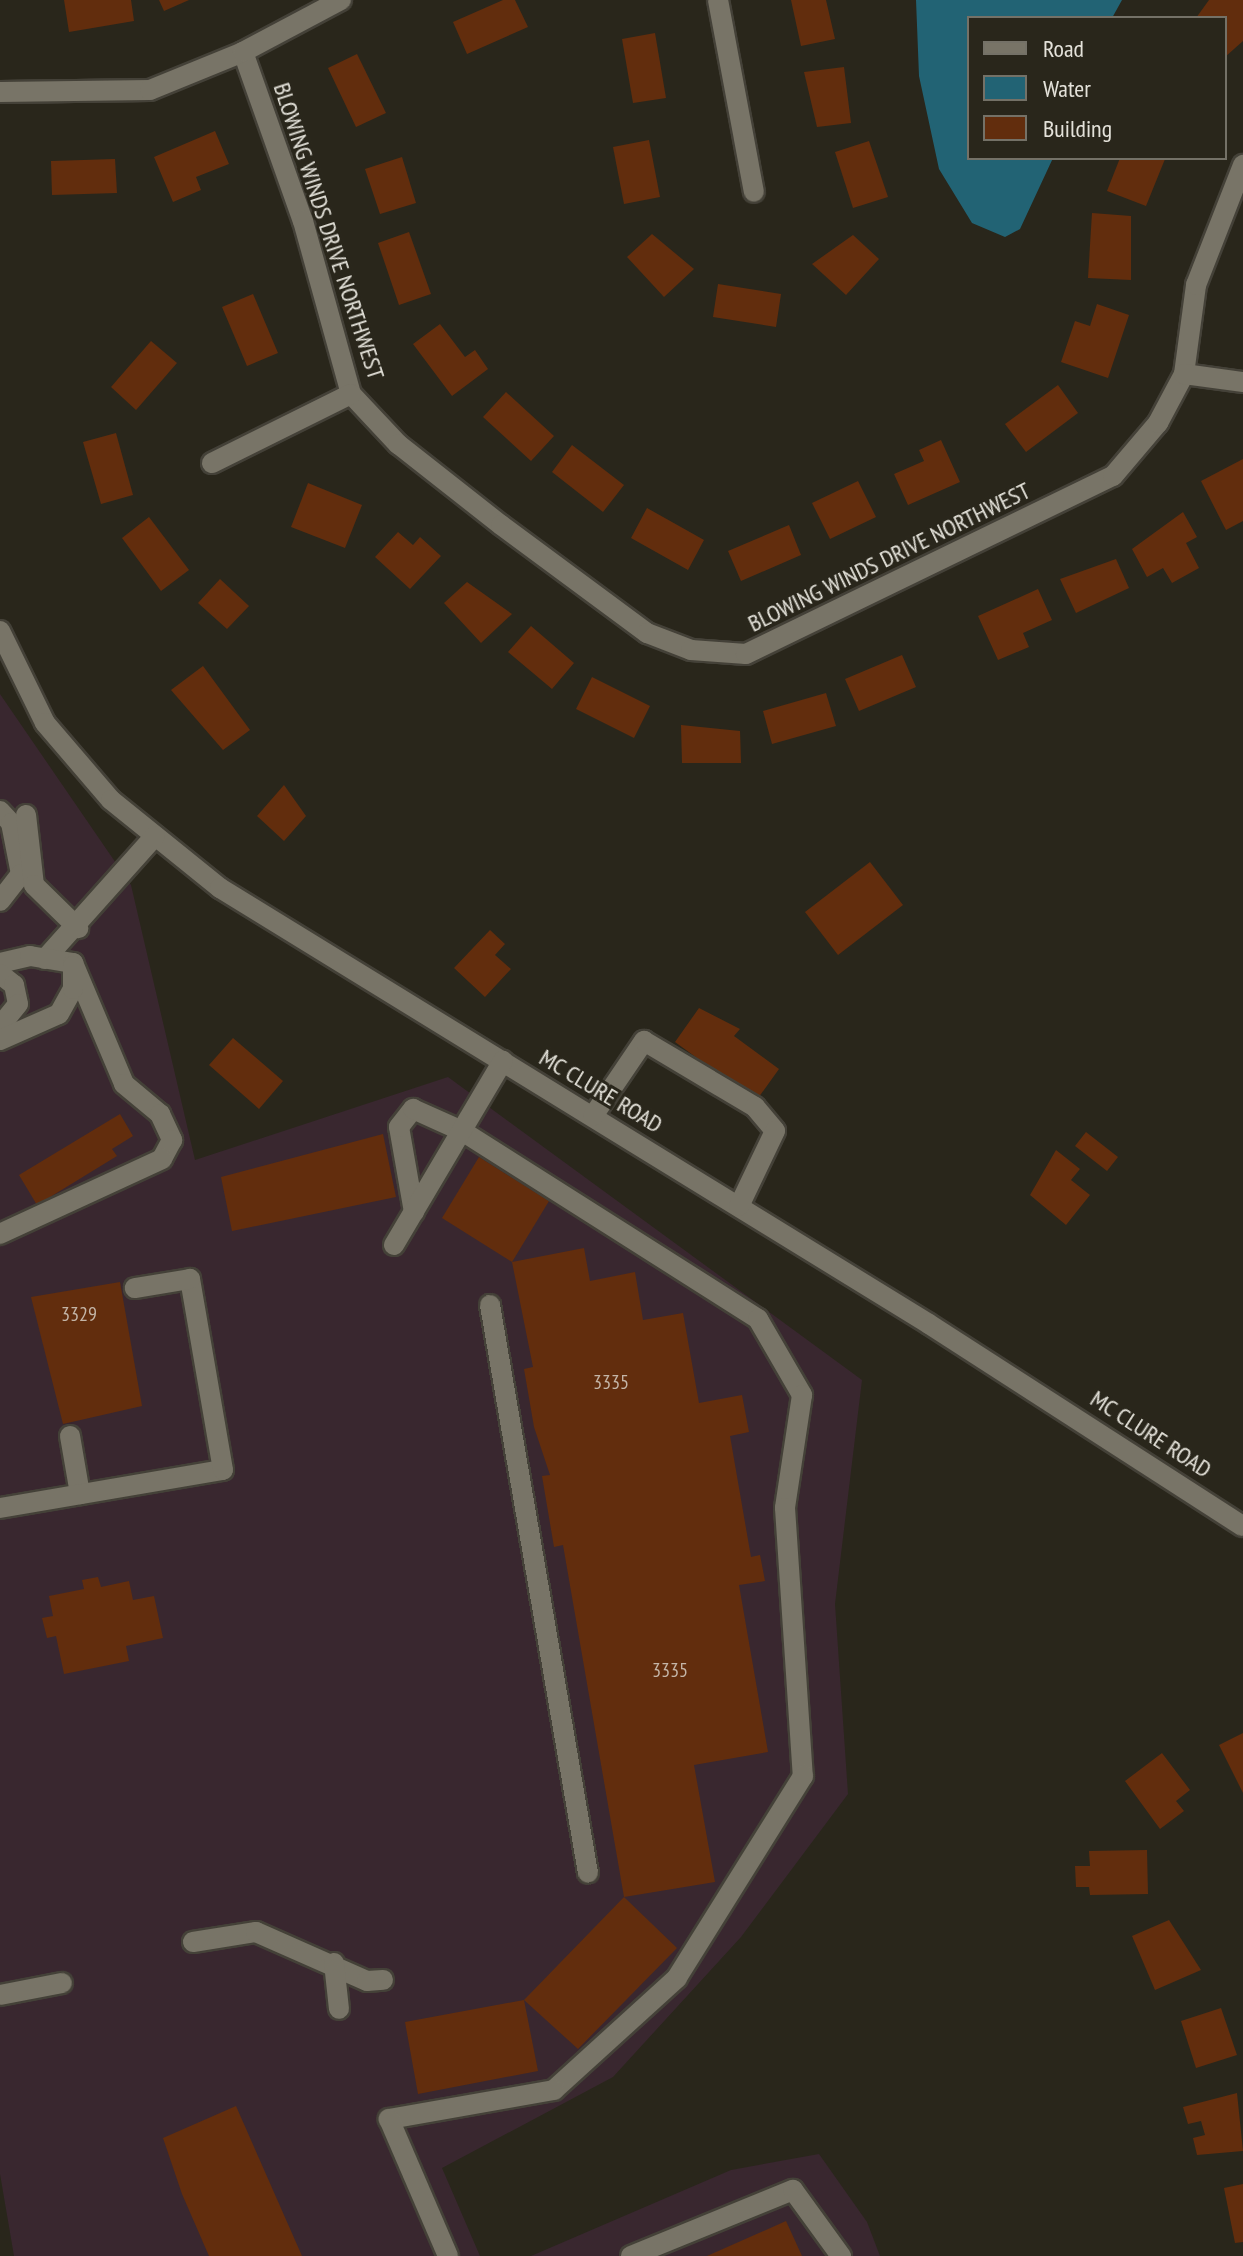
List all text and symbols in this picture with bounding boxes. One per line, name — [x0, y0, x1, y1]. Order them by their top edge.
legend — [967, 16, 1227, 160]
text: Road — [1043, 33, 1084, 64]
text: Water — [1043, 73, 1091, 104]
street label: BLOWING WINDS DRIVE NORTHWEST — [267, 79, 391, 383]
text: Building — [1043, 113, 1112, 144]
street label: BLOWING WINDS DRIVE NORTHWEST — [743, 476, 1035, 638]
street label: MC CLURE ROAD — [534, 1043, 668, 1139]
house number: 3329 — [61, 1302, 97, 1326]
house number: 3335 — [593, 1370, 629, 1394]
street label: MC CLURE ROAD — [1085, 1384, 1217, 1484]
house number: 3335 — [652, 1658, 688, 1682]

